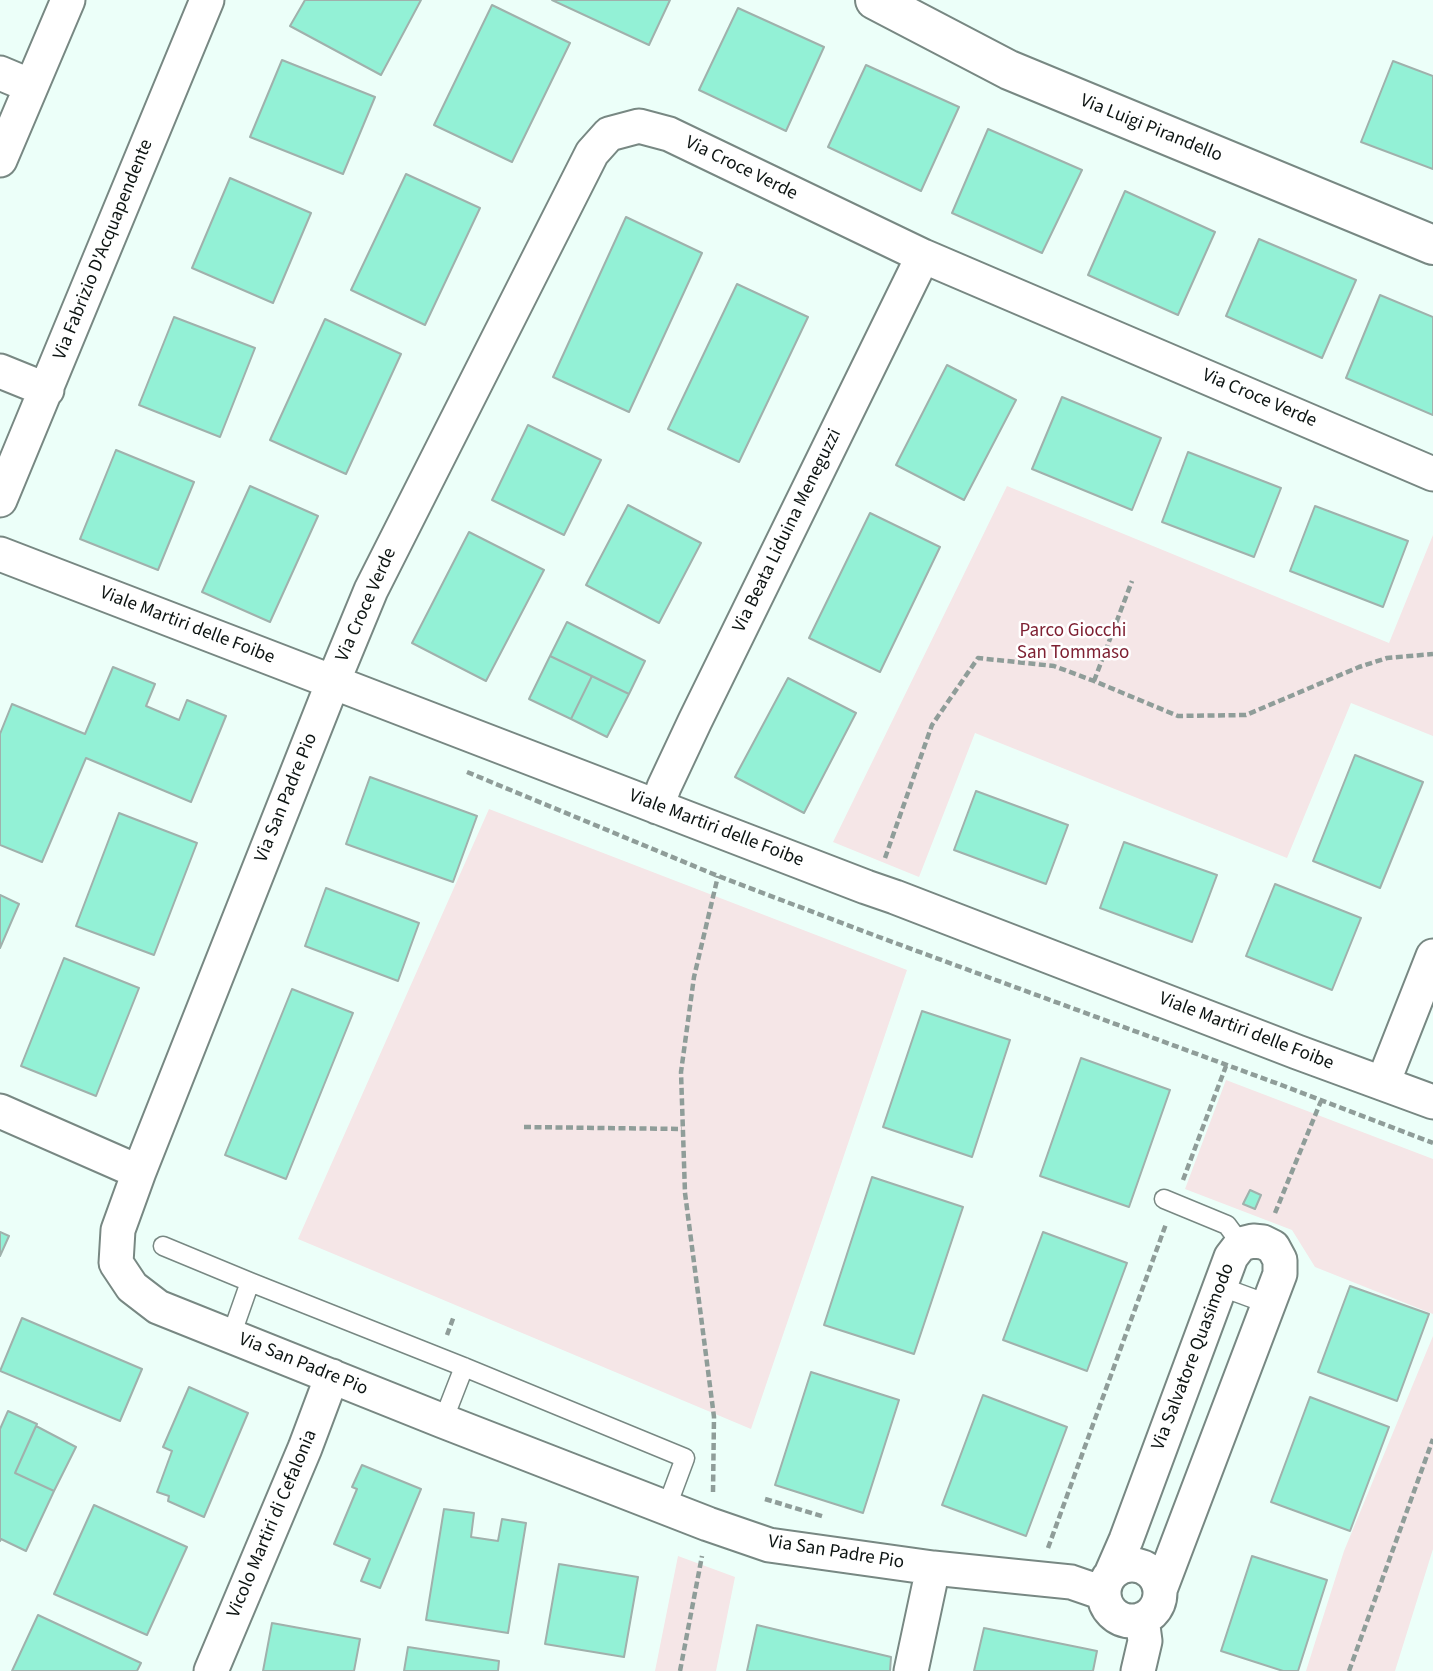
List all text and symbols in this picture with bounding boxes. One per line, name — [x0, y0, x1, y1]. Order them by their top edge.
street label: Via Luigi Pirandello — [1077, 90, 1225, 168]
street label: Via Croce Verde — [681, 132, 801, 206]
street label: Via Fabrizio D'Acquapendente — [49, 137, 159, 363]
street label: Via Croce Verde — [1198, 365, 1320, 433]
street label: Via Beata Liduina Meneguzzi — [729, 425, 847, 637]
street label: Via Croce Verde — [332, 545, 402, 665]
street label: Viale Martiri delle Foibe — [96, 582, 278, 670]
park label: Parco Giocchi San Tommaso — [1017, 621, 1129, 665]
street label: Via San Padre Pio — [251, 730, 323, 866]
street label: Viale Martiri delle Foibe — [625, 785, 807, 873]
street label: Viale Martiri delle Foibe — [1155, 988, 1337, 1076]
street label: Via Salvatore Quasimodo — [1148, 1260, 1240, 1454]
street label: Via San Padre Pio — [235, 1329, 371, 1401]
street label: Vicolo Martiri di Cefalonia — [223, 1427, 323, 1621]
street label: Via San Padre Pio — [766, 1531, 906, 1575]

